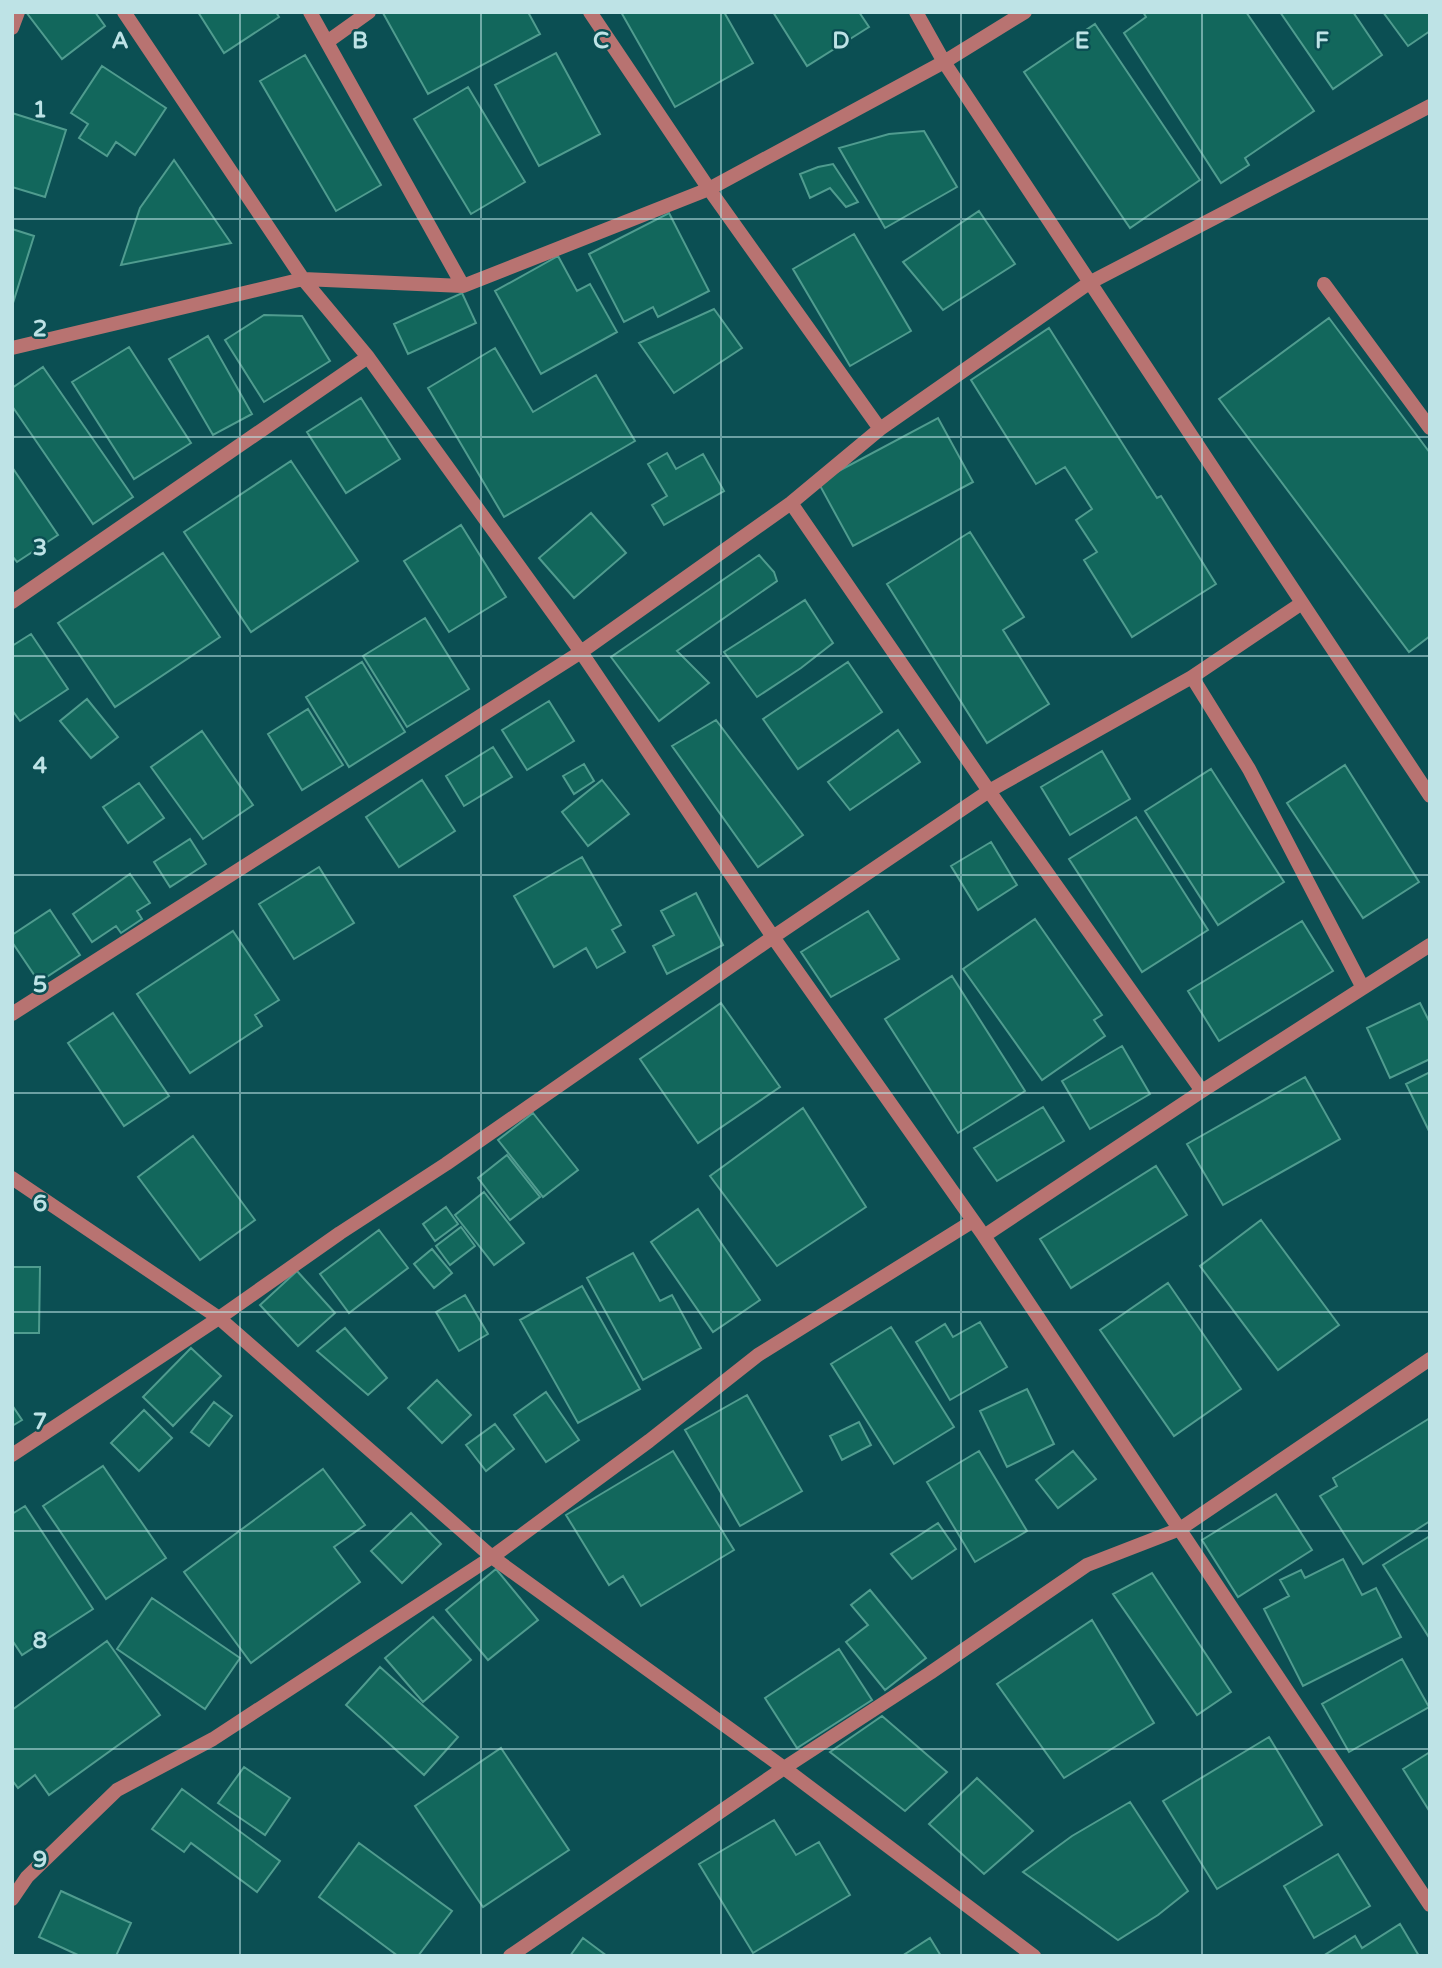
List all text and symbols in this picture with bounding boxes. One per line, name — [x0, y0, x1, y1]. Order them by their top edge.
text: A — [111, 27, 129, 55]
text: B — [352, 27, 368, 55]
text: C — [593, 27, 609, 55]
text: D — [832, 27, 850, 55]
text: E — [1075, 27, 1089, 55]
text: F — [1315, 27, 1329, 55]
text: 1 — [33, 96, 47, 124]
text: 2 — [33, 315, 47, 343]
text: 3 — [33, 534, 47, 562]
text: 4 — [33, 752, 48, 780]
text: 5 — [33, 971, 47, 999]
text: 6 — [33, 1190, 47, 1218]
text: 7 — [33, 1408, 47, 1436]
text: 8 — [33, 1627, 47, 1655]
text: 9 — [33, 1846, 47, 1874]

